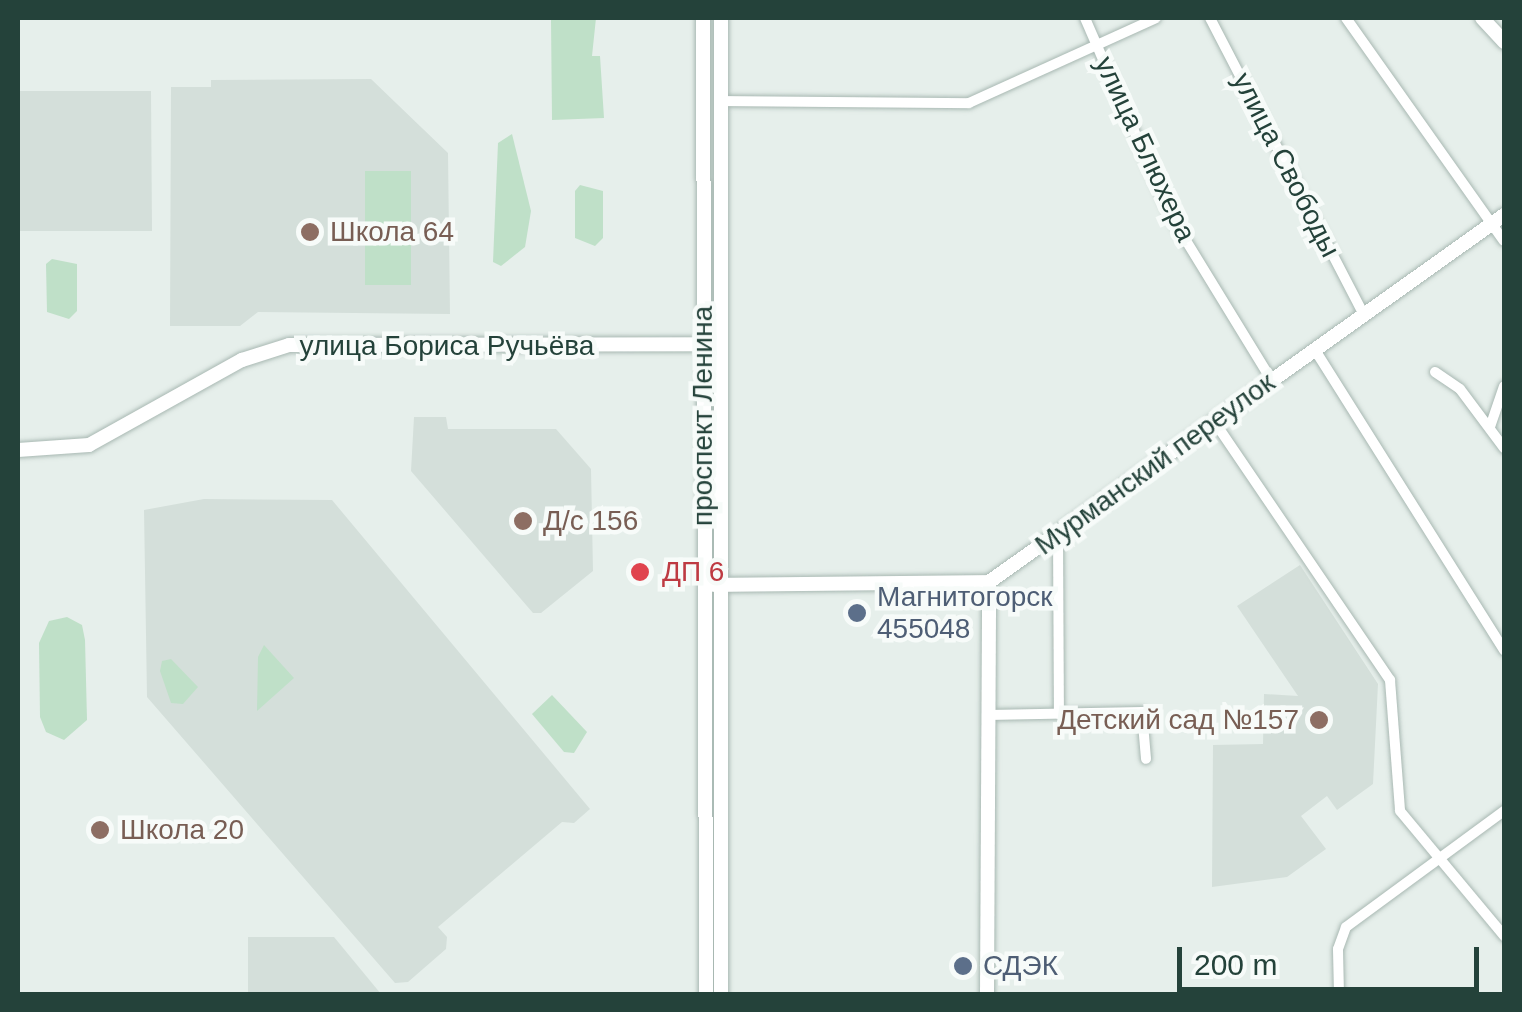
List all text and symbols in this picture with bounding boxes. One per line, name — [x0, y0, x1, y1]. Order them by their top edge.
street label: улица Блюхера — [1087, 51, 1203, 247]
street label: улица Свободы — [1225, 67, 1347, 263]
place label: Школа 64 — [330, 215, 454, 249]
marker: Школа 64 — [299, 221, 321, 243]
street label: проспект Ленина — [686, 306, 720, 526]
street label: улица Бориса Ручьёва — [300, 329, 594, 363]
street label: Мурманский переулок — [1029, 366, 1281, 562]
place label: Д/с 156 — [543, 504, 638, 538]
marker: Д/с 156 — [512, 510, 534, 532]
place label: ДП 6 — [662, 555, 724, 589]
marker: ДП 6 — [627, 559, 653, 585]
place label: Магнитогорск 455048 — [877, 580, 1053, 646]
marker: Магнитогорск 455048 — [846, 602, 868, 624]
place label: Детский сад №157 — [1057, 703, 1299, 737]
marker: Детский сад №157 — [1308, 709, 1330, 731]
place label: Школа 20 — [120, 813, 244, 847]
marker: Школа 20 — [89, 819, 111, 841]
scale bar — [1182, 927, 1484, 989]
text: 200 m — [1194, 948, 1277, 981]
place label: СДЭК — [983, 949, 1058, 983]
marker: СДЭК — [952, 955, 974, 977]

